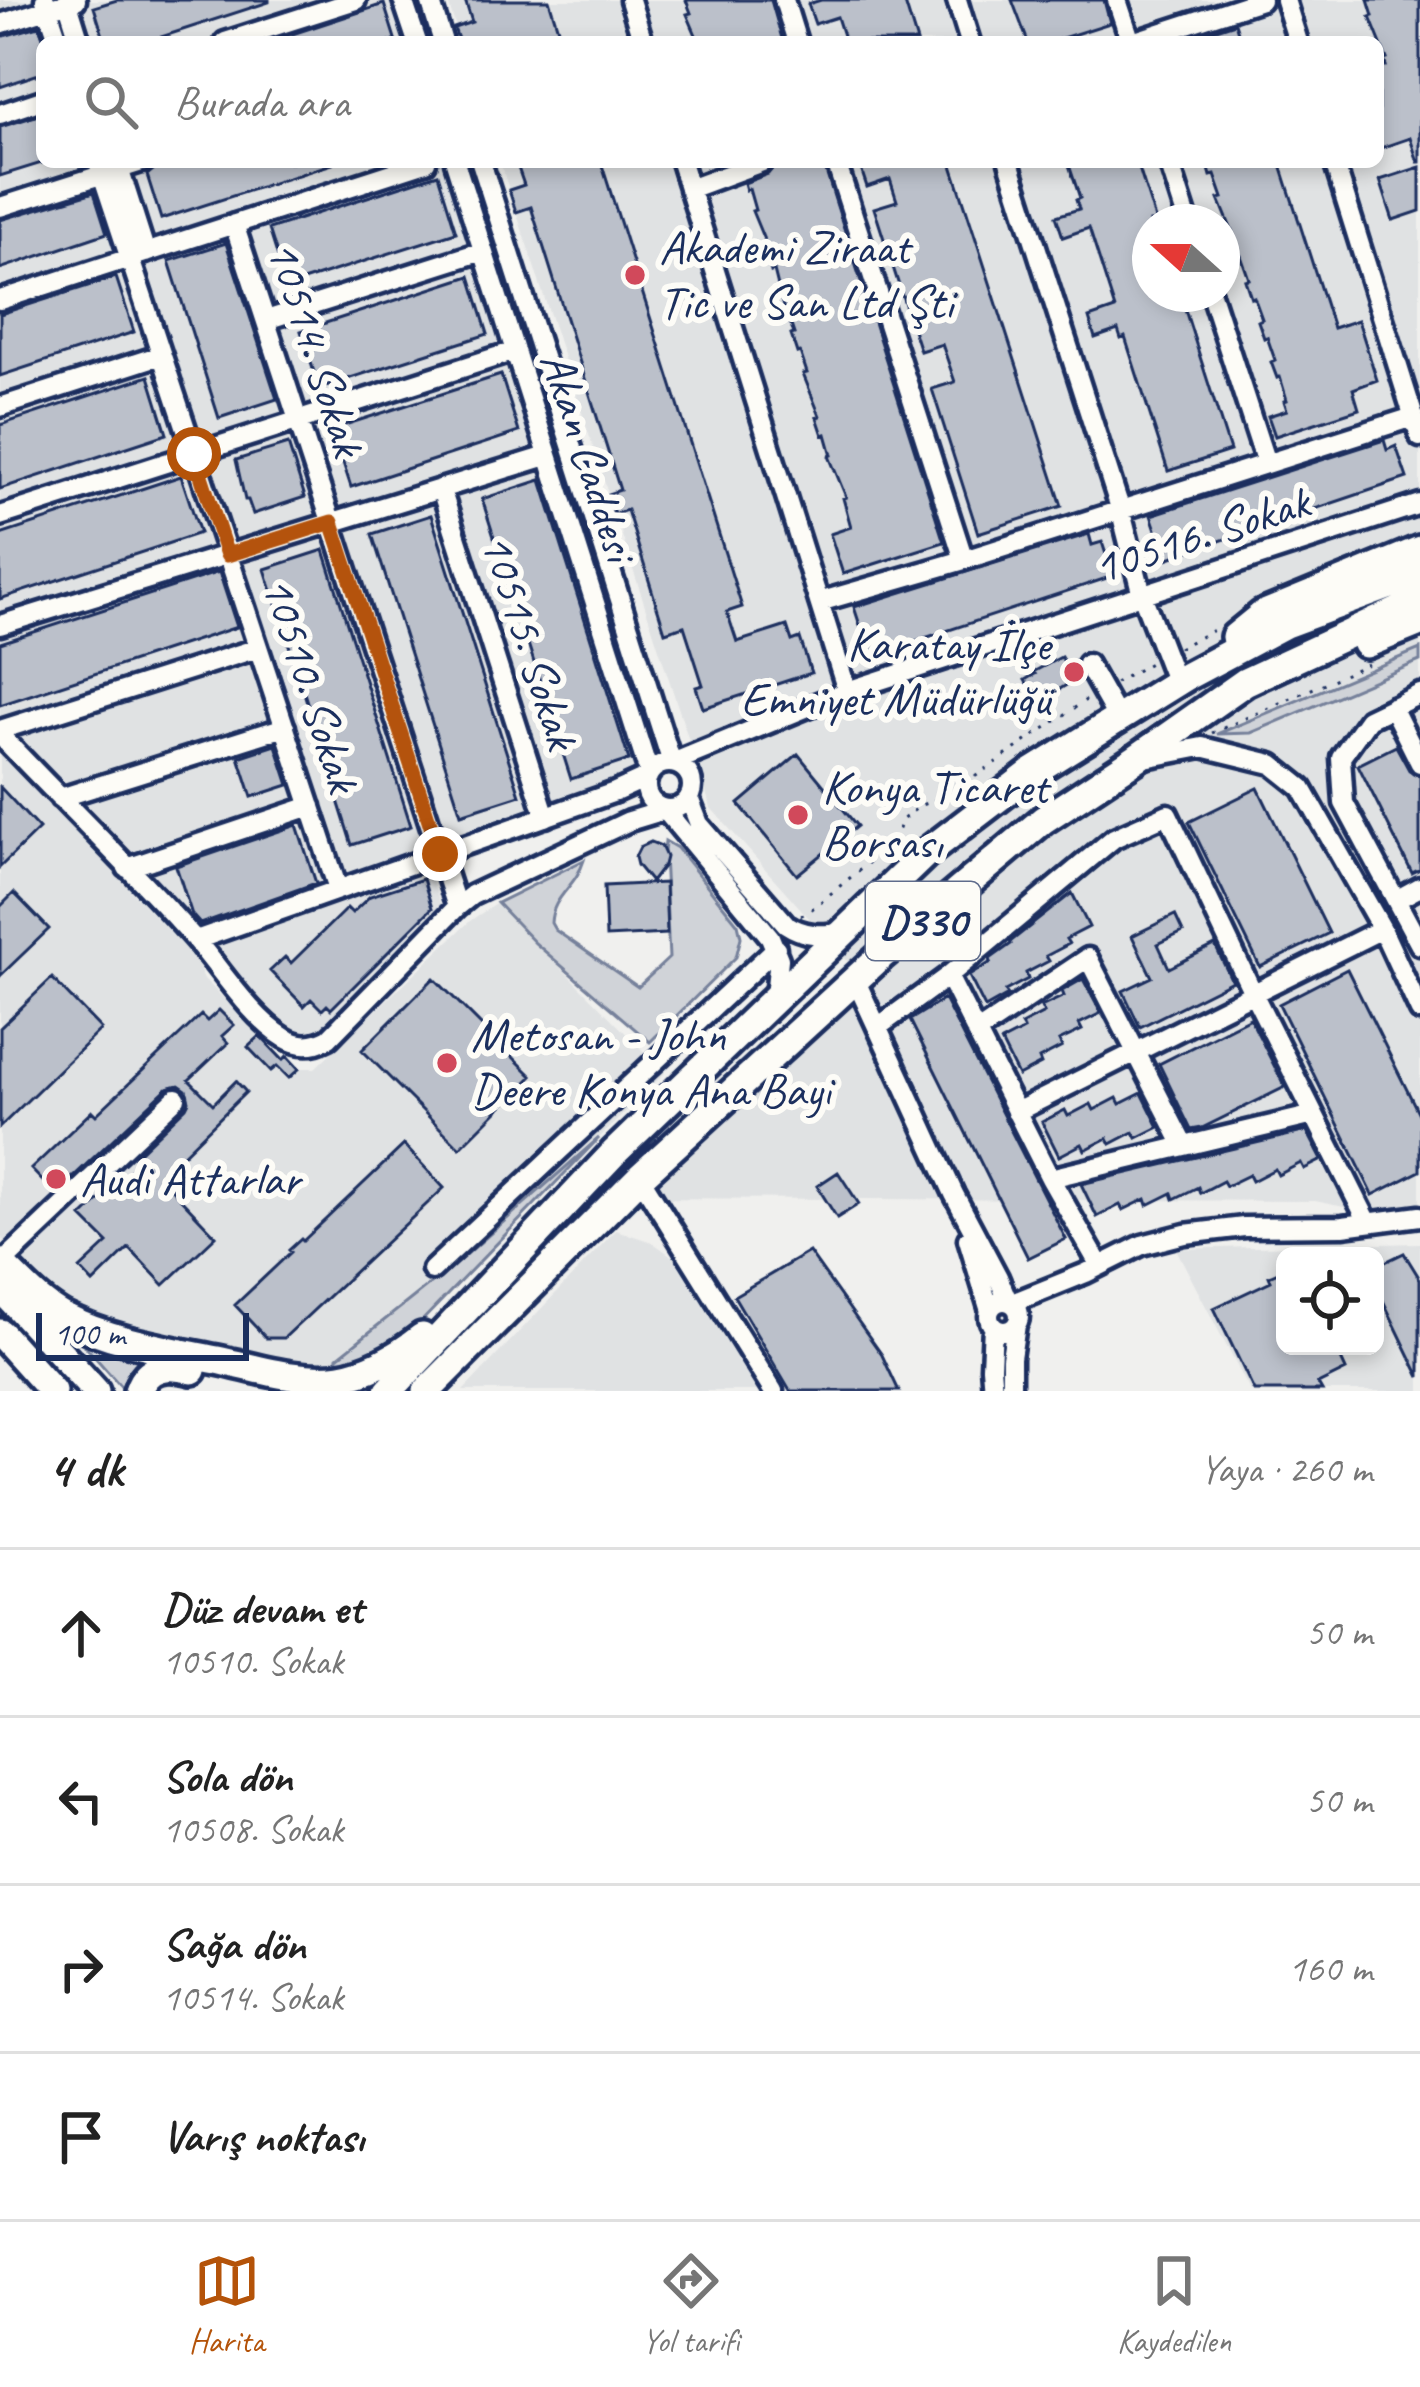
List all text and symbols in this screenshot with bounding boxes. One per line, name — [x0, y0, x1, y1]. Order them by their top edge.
search box — [36, 36, 1384, 168]
icon: search — [78, 69, 144, 135]
text: Burada ara — [174, 74, 349, 131]
north arrow — [1132, 204, 1240, 312]
place label: Akademi Ziraat Tic ve San Ltd Şti — [659, 217, 958, 332]
street label: 10514. Sokak — [253, 233, 380, 467]
marker: Akademi Ziraat Tic ve San Ltd Şti — [622, 262, 648, 288]
street label: Akan Caddesi — [527, 344, 653, 573]
route start — [167, 427, 221, 481]
street label: 10516. Sokak — [1086, 470, 1320, 597]
street label: 10515. Sokak — [467, 526, 594, 760]
street label: 10510. Sokak — [248, 569, 375, 803]
place label: Karatay İlçe Emniyet Müdürlüğü — [741, 614, 1055, 729]
marker: Karatay İlçe Emniyet Müdürlüğü — [1061, 659, 1087, 685]
place label: Konya Ticaret Borsası — [822, 757, 1052, 872]
marker: Konya Ticaret Borsası — [785, 802, 811, 828]
route end — [413, 827, 467, 881]
road number: D330 — [866, 882, 980, 960]
place label: Metosan - John Deere Konya Ana Bayi — [471, 1005, 836, 1120]
marker: Metosan - John Deere Konya Ana Bayi — [434, 1050, 460, 1076]
place label: Audi Attarlar — [80, 1149, 304, 1209]
marker: Audi Attarlar — [43, 1166, 69, 1192]
map controls — [1276, 1247, 1384, 1355]
button: locate — [1276, 1247, 1384, 1355]
scale bar — [36, 1307, 249, 1360]
text: 100 m — [54, 1313, 125, 1355]
text: 4 dk — [48, 1437, 123, 1501]
text: Yaya · 260 m — [1200, 1445, 1372, 1494]
text: Düz devam et — [162, 1580, 363, 1637]
icon: ahead — [48, 1600, 114, 1666]
text: 50 m — [1306, 1608, 1372, 1657]
text: 10510. Sokak — [162, 1637, 343, 1686]
text: Sola dön — [162, 1748, 292, 1805]
icon: left — [48, 1768, 114, 1834]
text: 50 m — [1306, 1776, 1372, 1825]
text: 10508. Sokak — [162, 1805, 343, 1854]
text: Sağa dön — [162, 1916, 305, 1973]
icon: right — [48, 1936, 114, 2002]
text: 160 m — [1288, 1944, 1372, 1993]
text: 10514. Sokak — [162, 1973, 343, 2022]
icon: arrive — [48, 2104, 114, 2170]
text: Varış noktası — [162, 2108, 364, 2165]
tab: Harita — [189, 2248, 264, 2362]
tab: Yol tarifi — [642, 2248, 739, 2362]
tab: Kaydedilen — [1117, 2248, 1231, 2362]

